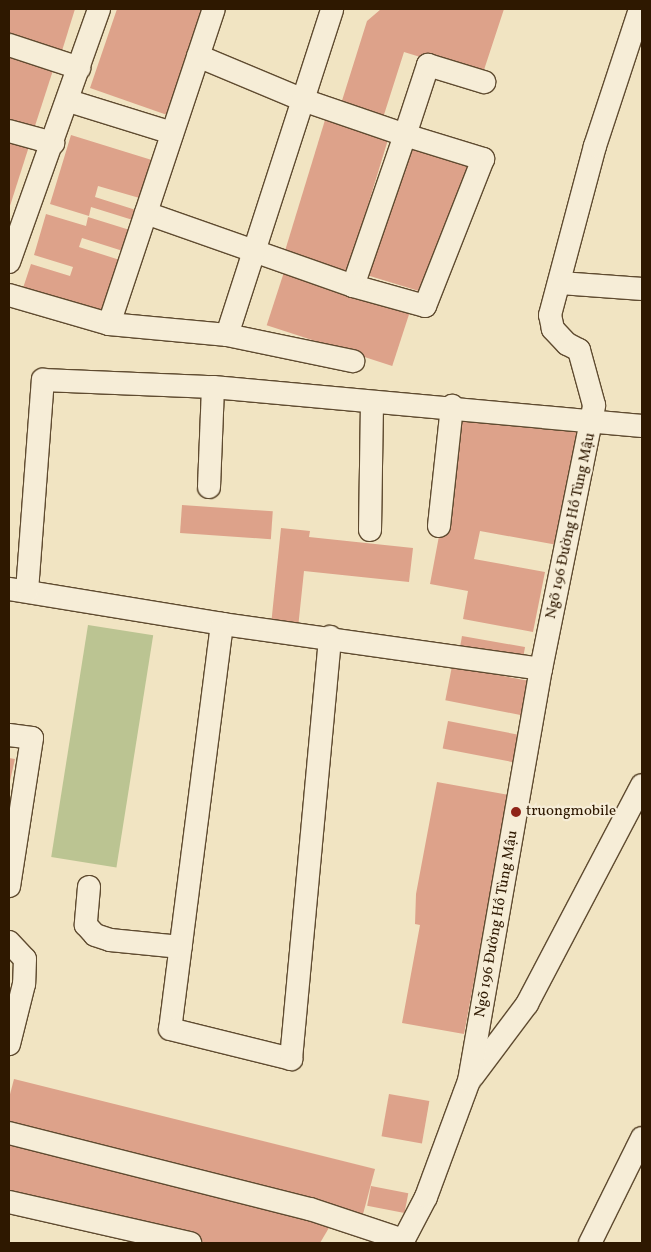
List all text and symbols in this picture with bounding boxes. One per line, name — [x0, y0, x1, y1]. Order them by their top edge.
street label: Ngõ 196 Đường Hồ Tùng Mậu — [542, 431, 600, 621]
place label: truongmobile — [526, 803, 616, 821]
marker: truongmobile — [510, 806, 522, 818]
street label: Ngõ 196 Đường Hồ Tùng Mậu — [472, 829, 522, 1019]

